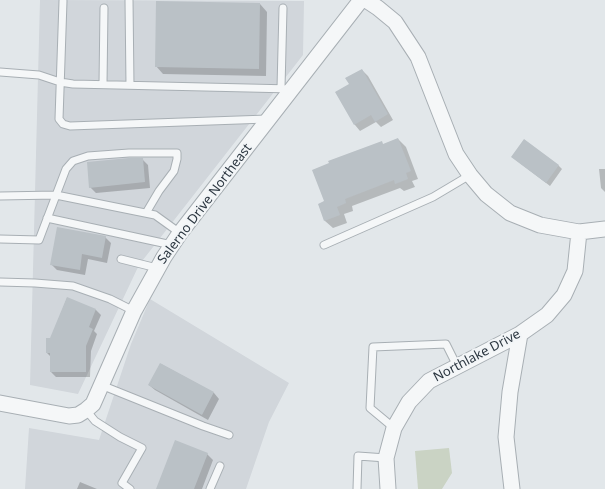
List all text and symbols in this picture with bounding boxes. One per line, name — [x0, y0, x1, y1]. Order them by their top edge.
street label: Salerno Drive Northeast — [155, 141, 255, 267]
street label: Northlake Drive — [431, 327, 523, 385]

